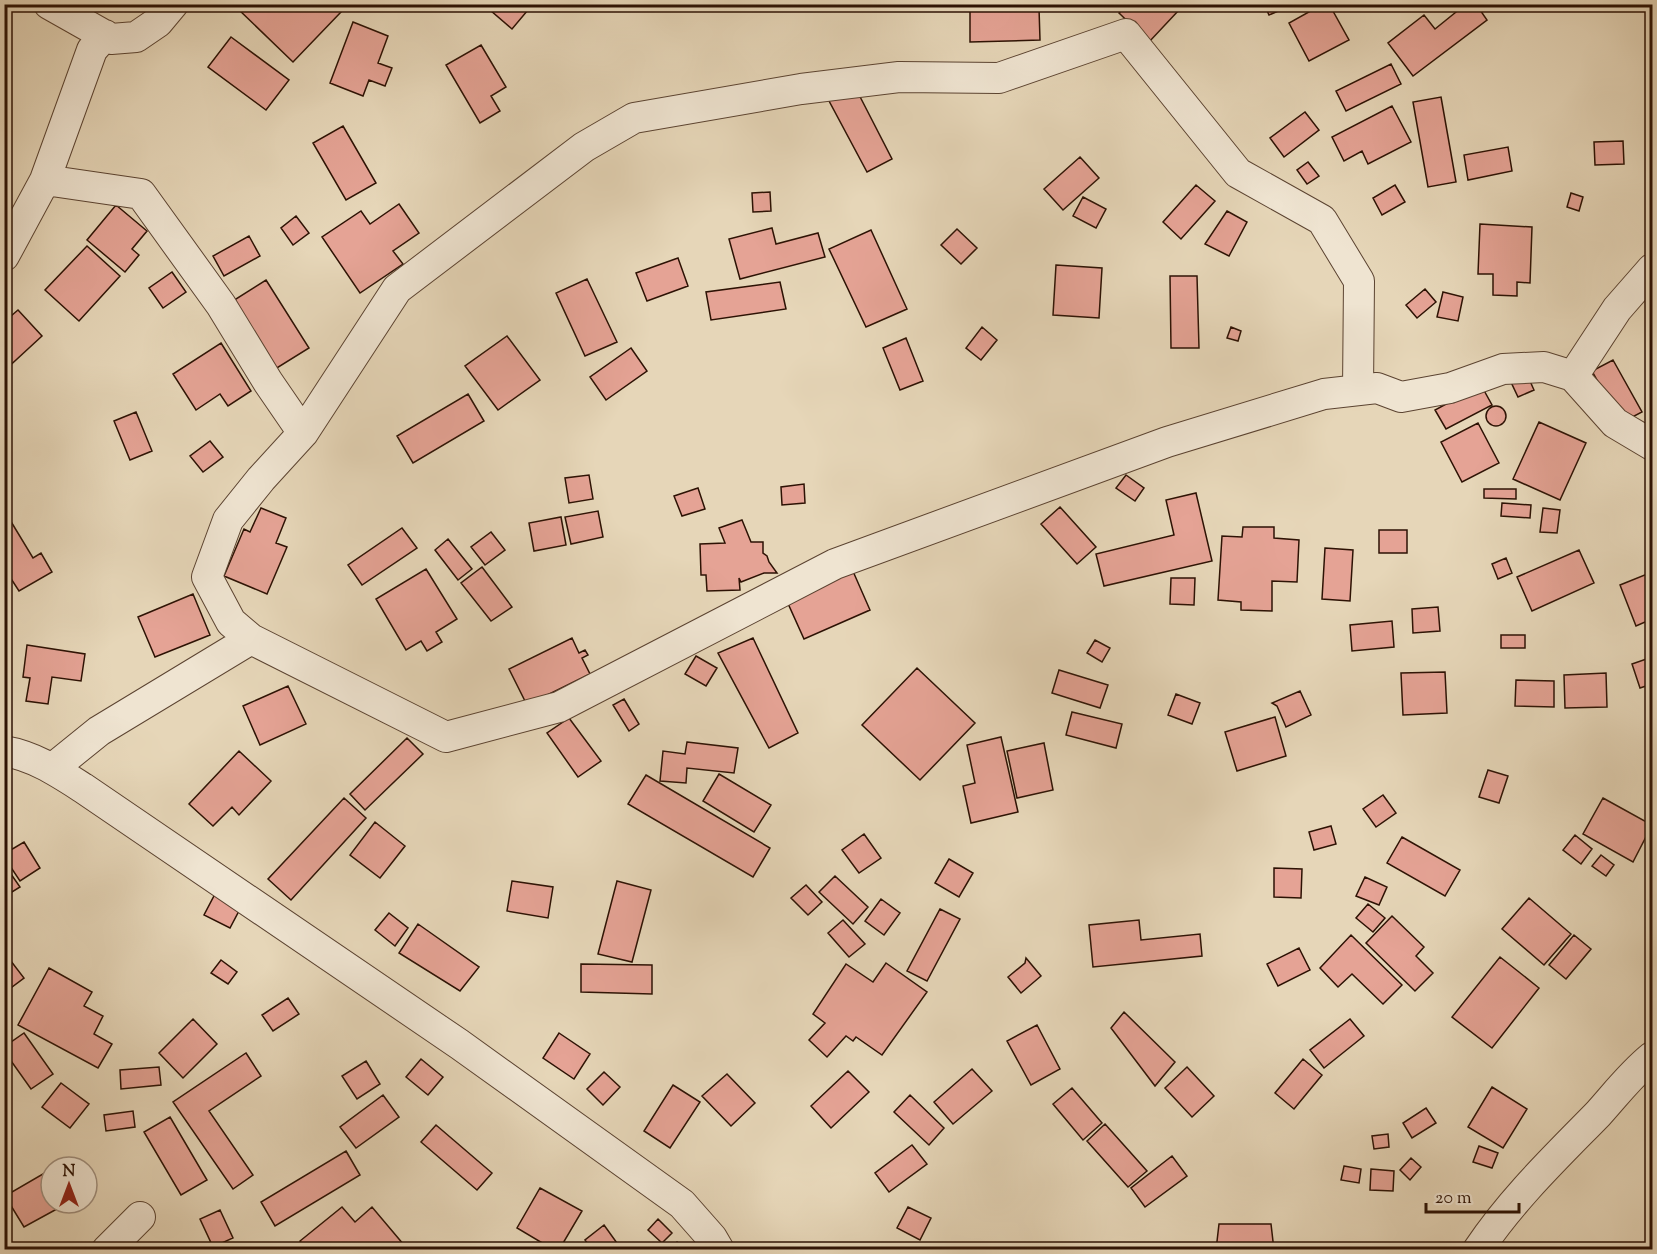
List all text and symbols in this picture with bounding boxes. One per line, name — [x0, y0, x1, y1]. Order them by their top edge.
north arrow — [39, 1155, 99, 1215]
text: N — [63, 1161, 76, 1184]
scale bar — [1426, 1176, 1519, 1214]
text: 20 m — [1435, 1186, 1472, 1212]

